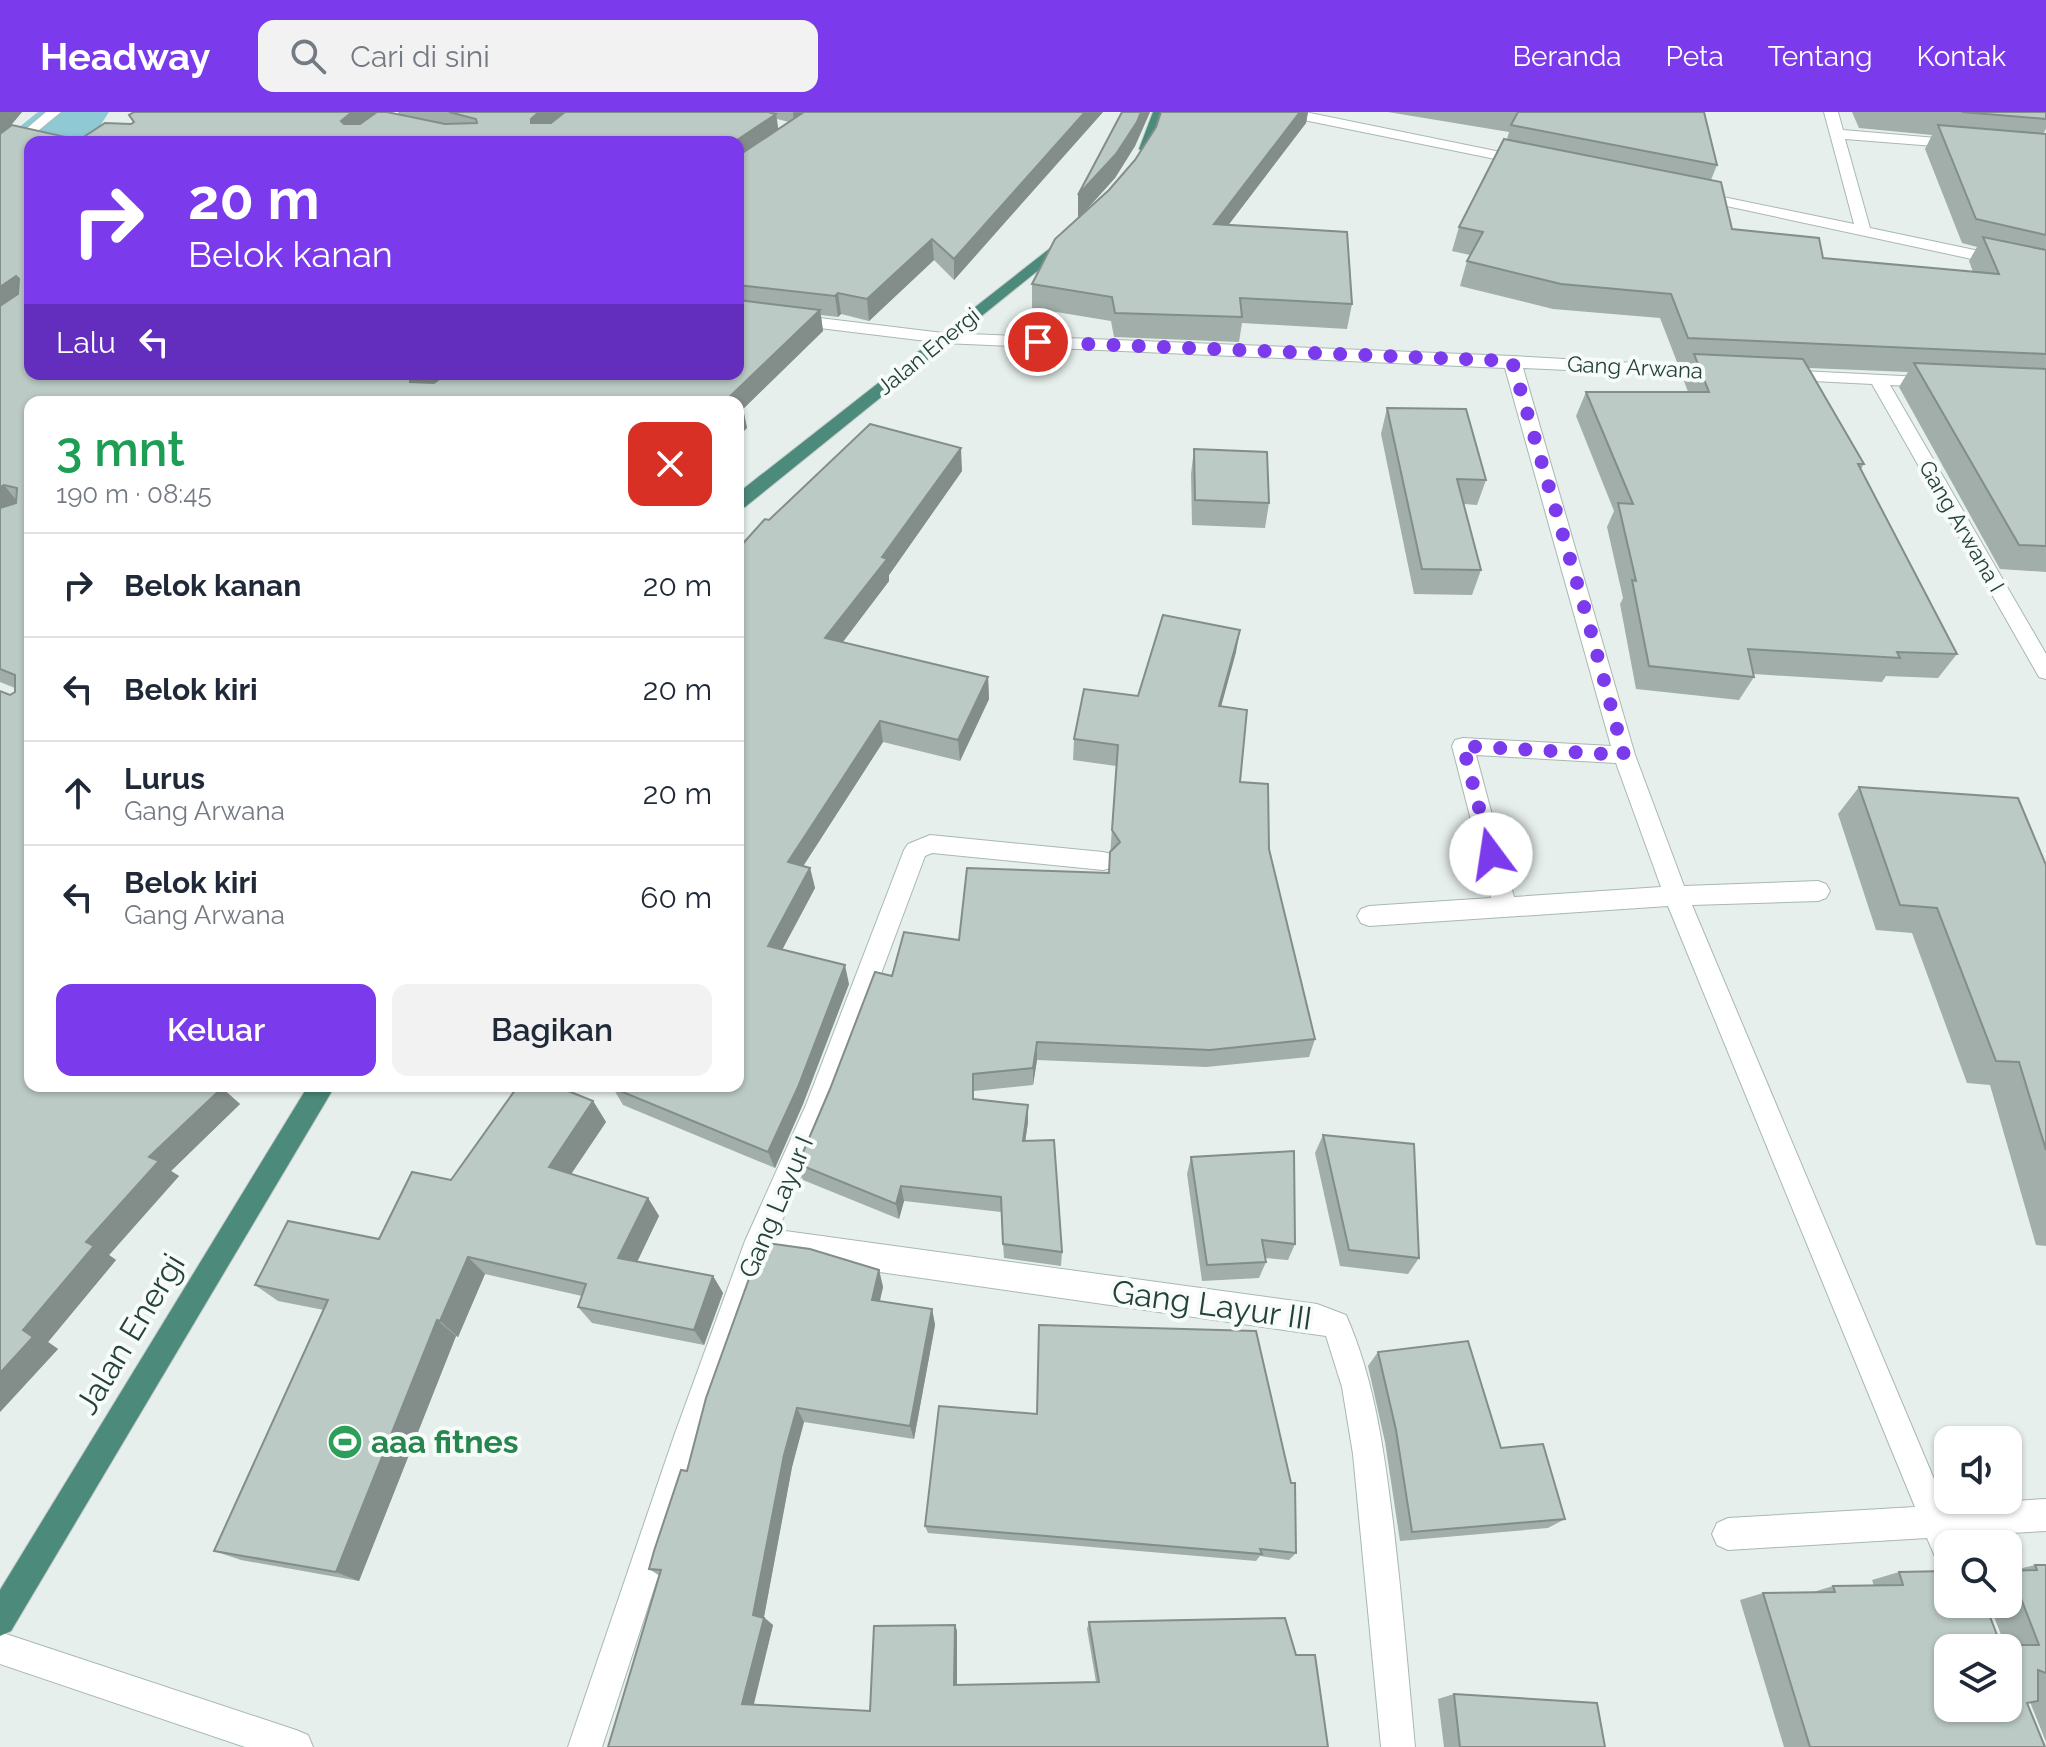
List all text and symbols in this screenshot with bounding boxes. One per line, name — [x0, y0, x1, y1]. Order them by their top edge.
search box — [258, 20, 818, 92]
text: Headway — [40, 34, 210, 79]
icon: search — [286, 34, 330, 78]
text: Cari di sini — [350, 39, 490, 74]
text: Beranda — [1512, 40, 1622, 73]
text: Peta — [1666, 40, 1724, 73]
text: Tentang — [1768, 40, 1873, 73]
text: Kontak — [1917, 40, 2006, 73]
text: 20 m — [188, 166, 320, 232]
icon: right — [56, 168, 160, 272]
text: Belok kanan — [188, 233, 393, 275]
street label: Jalan Energi — [872, 302, 984, 400]
pin — [1004, 308, 1072, 376]
icon: left — [132, 320, 176, 364]
icon: arrive — [1016, 320, 1060, 364]
text: Lalu — [56, 325, 116, 360]
street label: Gang Arwana — [1566, 350, 1704, 384]
text: 3 mnt — [56, 421, 185, 477]
button: close — [628, 422, 712, 506]
street label: Gang Arwana I — [1914, 456, 2010, 596]
text: 190 m · 08:45 — [56, 479, 212, 509]
icon: right — [56, 563, 100, 607]
text: Belok kanan — [124, 568, 301, 603]
text: 20 m — [643, 568, 712, 603]
icon: left — [56, 667, 100, 711]
text: Belok kiri — [124, 672, 258, 707]
text: 20 m — [643, 672, 712, 707]
text: Lurus — [124, 761, 205, 796]
icon: ahead — [56, 771, 100, 815]
text: 20 m — [643, 776, 712, 811]
text: Gang Arwana — [124, 796, 285, 826]
position arrow — [1449, 812, 1533, 896]
text: Belok kiri — [124, 865, 258, 900]
icon: left — [56, 875, 100, 919]
text: 60 m — [640, 880, 712, 915]
text: Gang Arwana — [124, 900, 285, 930]
button: Keluar — [56, 984, 376, 1076]
button: Bagikan — [392, 984, 712, 1076]
street label: Gang Layur I — [733, 1132, 819, 1282]
street label: Jalan Energi — [67, 1247, 192, 1420]
street label: Gang Layur III — [1110, 1272, 1314, 1337]
sports icon: aaa fitnes — [326, 1423, 364, 1461]
place label: aaa fitnes — [371, 1423, 519, 1460]
map controls — [1934, 1426, 2022, 1722]
button: sound — [1934, 1426, 2022, 1514]
button: search — [1934, 1530, 2022, 1618]
button: layers — [1934, 1634, 2022, 1722]

